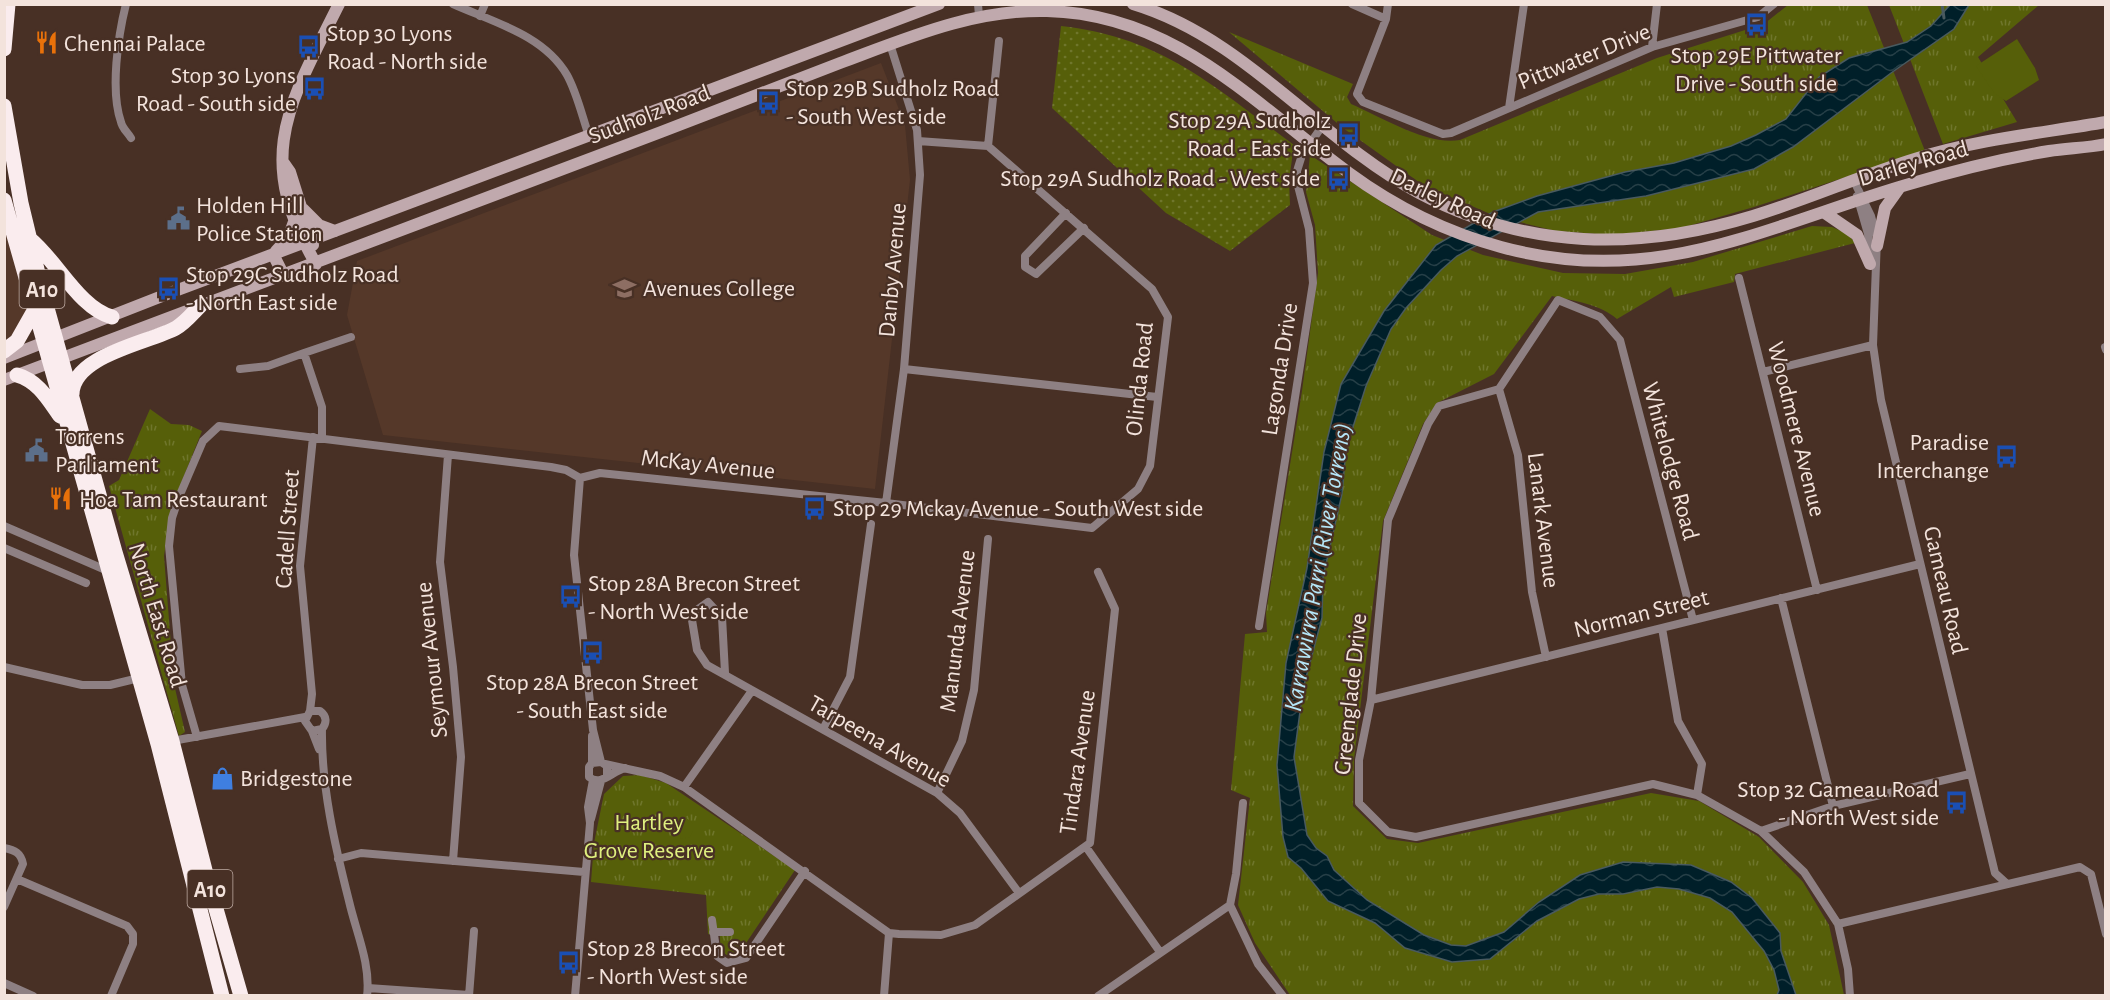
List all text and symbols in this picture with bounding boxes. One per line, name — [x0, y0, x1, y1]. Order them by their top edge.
bus stop icon: Stop 29E Pittwater Drive - South side — [1743, 12, 1769, 38]
street label: Pittwater Drive — [1515, 19, 1654, 94]
place label: Stop 30 Lyons Road - North side — [327, 22, 488, 74]
restaurant icon: Chennai Palace — [33, 30, 59, 56]
place label: Chennai Palace — [64, 32, 206, 56]
bus stop icon: Stop 30 Lyons Road - North side — [296, 34, 322, 60]
place label: Stop 29E Pittwater Drive - South side — [1671, 44, 1842, 96]
place label: Stop 30 Lyons Road - South side — [136, 64, 296, 116]
bus stop icon: Stop 30 Lyons Road - South side — [301, 76, 327, 102]
place label: Stop 29B Sudholz Road - South West side — [786, 77, 999, 129]
street label: Sudholz Road — [585, 81, 713, 149]
bus stop icon: Stop 29B Sudholz Road - South West side — [755, 89, 781, 115]
place label: Stop 29A Sudholz Road - East side — [1168, 109, 1331, 161]
bus stop icon: Stop 29A Sudholz Road - East side — [1336, 121, 1362, 147]
street label: Darley Road — [1856, 137, 1971, 191]
street label: Darley Road — [1386, 164, 1499, 234]
bus stop icon: Stop 29A Sudholz Road - West side — [1325, 165, 1351, 191]
place label: Stop 29A Sudholz Road - West side — [1000, 167, 1320, 191]
place label: Holden Hill Police Station — [196, 194, 323, 246]
street label: Danby Avenue — [875, 202, 911, 338]
public building icon: Holden Hill Police Station — [165, 206, 191, 232]
place label: Stop 29C Sudholz Road - North East side — [186, 263, 399, 315]
road number: A10 — [20, 270, 64, 308]
bus stop icon: Stop 29C Sudholz Road - North East side — [155, 275, 181, 301]
school or university icon: Avenues College — [612, 275, 638, 301]
place label: Avenues College — [643, 277, 795, 301]
street label: Lagonda Drive — [1258, 301, 1302, 437]
street label: Olinda Road — [1122, 321, 1158, 437]
street label: Woodmere Avenue — [1763, 339, 1829, 519]
street label: Whitelodge Road — [1637, 380, 1703, 543]
water label: Karrawirra Parri (River Torrens) — [1280, 421, 1356, 714]
place label: Torrens Parliament — [55, 425, 159, 477]
place label: Paradise Interchange — [1877, 431, 1989, 483]
public building icon: Torrens Parliament — [24, 437, 50, 463]
bus stop icon: Paradise Interchange — [1994, 443, 2020, 469]
street label: McKay Avenue — [640, 446, 776, 484]
street label: Lanark Avenue — [1523, 451, 1563, 589]
street label: Cadell Street — [272, 468, 304, 589]
restaurant icon: Hoa Tam Restaurant — [48, 486, 74, 512]
place label: Hoa Tam Restaurant — [79, 488, 268, 512]
bus stop icon: Stop 29 Mckay Avenue - South West side — [802, 495, 828, 521]
place label: Stop 29 Mckay Avenue - South West side — [833, 497, 1203, 521]
street label: Gameau Road — [1919, 524, 1971, 656]
street label: North East Road — [124, 540, 190, 690]
street label: Manunda Avenue — [936, 548, 980, 714]
place label: Stop 28A Brecon Street - North West side — [588, 572, 800, 624]
street label: Seymour Avenue — [412, 581, 452, 739]
bus stop icon: Stop 28A Brecon Street - North West side — [557, 584, 583, 610]
street label: Norman Street — [1571, 586, 1711, 642]
street label: Greenglade Drive — [1331, 612, 1371, 776]
bus stop icon: Stop 28A Brecon Street - South East side — [579, 639, 605, 665]
place label: Stop 28A Brecon Street - South East side — [486, 671, 698, 723]
street label: Tindara Avenue — [1056, 688, 1100, 836]
street label: Tarpeena Avenue — [804, 691, 955, 792]
shop icon: Bridgestone — [209, 765, 235, 791]
place label: Bridgestone — [240, 767, 353, 791]
place label: Stop 32 Gameau Road - North West side — [1737, 778, 1939, 830]
bus stop icon: Stop 32 Gameau Road - North West side — [1944, 790, 1970, 816]
park label: Hartley Grove Reserve — [584, 811, 714, 863]
road number: A10 — [188, 870, 232, 908]
place label: Stop 28 Brecon Street - North West side — [587, 937, 785, 989]
bus stop icon: Stop 28 Brecon Street - North West side — [556, 949, 582, 975]

